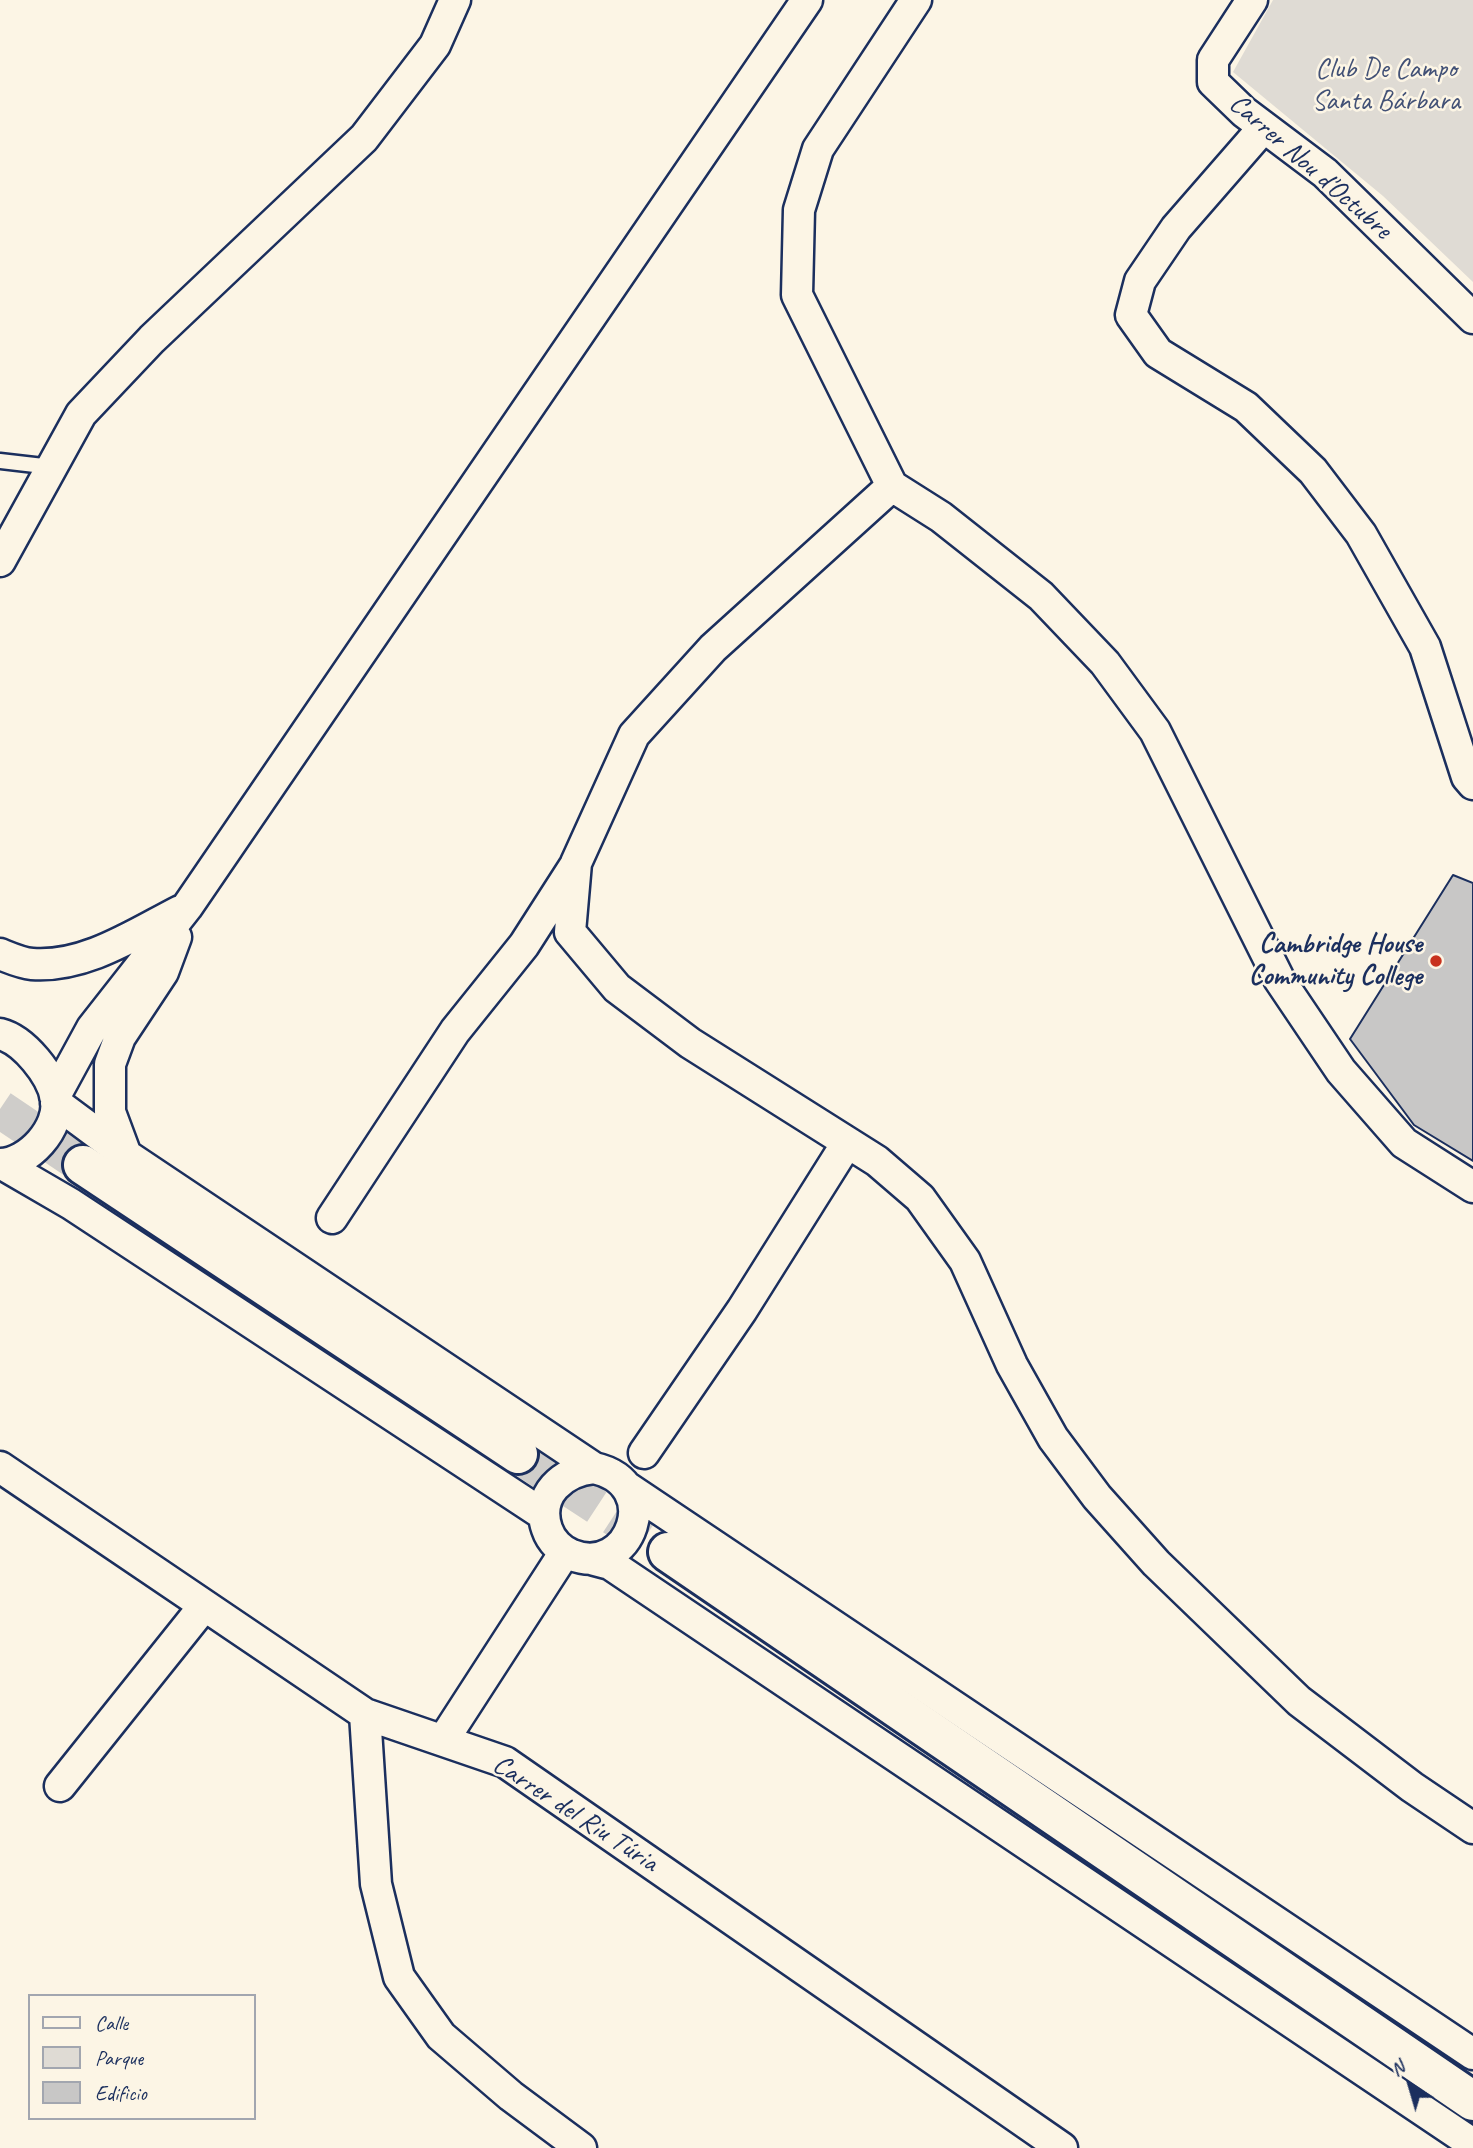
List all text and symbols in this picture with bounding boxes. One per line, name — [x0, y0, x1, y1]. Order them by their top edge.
park label: Club De Campo Santa Bárbara — [1312, 53, 1460, 119]
street label: Carrer Nou d'Octubre — [1222, 87, 1398, 247]
place label: Cambridge House Community College — [1249, 928, 1422, 994]
marker: Cambridge House Community College — [1428, 953, 1444, 969]
street label: Carrer del Riu Túria — [486, 1748, 664, 1880]
legend — [28, 1994, 256, 2120]
text: Calle — [95, 2010, 128, 2036]
text: Parque — [95, 2045, 143, 2071]
north arrow — [1375, 2050, 1445, 2120]
text: N — [1385, 2055, 1409, 2081]
text: Edificio — [95, 2080, 147, 2106]

